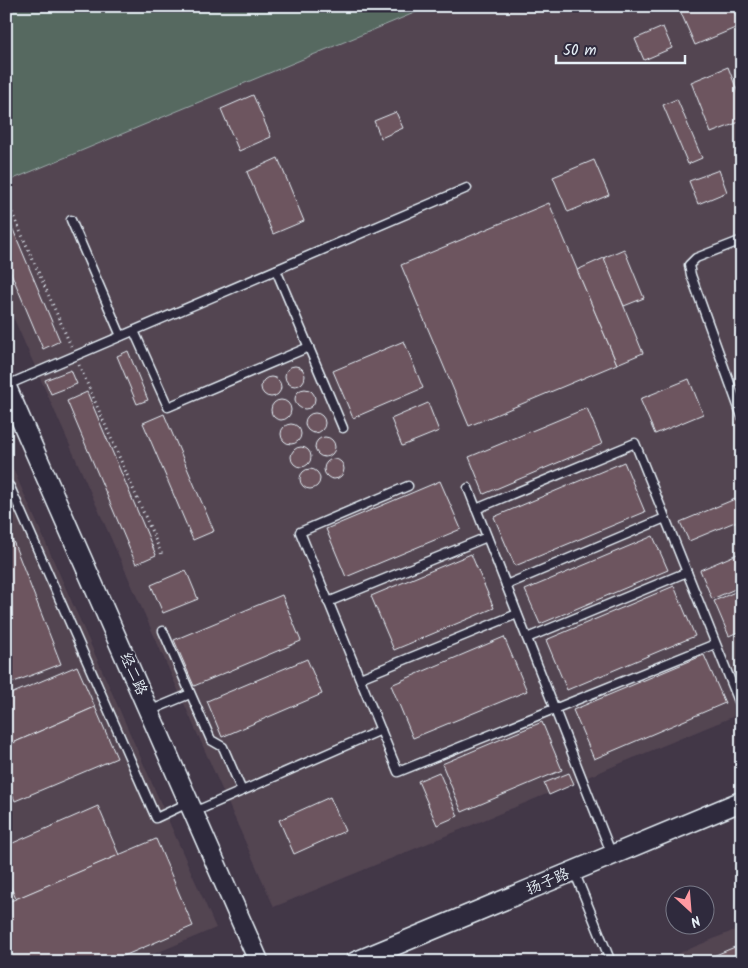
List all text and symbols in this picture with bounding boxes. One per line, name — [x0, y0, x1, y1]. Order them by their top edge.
scale bar — [556, 32, 684, 64]
text: 50 m — [563, 39, 597, 63]
street label: 经二路 — [113, 649, 153, 699]
street label: 扬子路 — [523, 862, 573, 902]
north arrow — [666, 886, 716, 936]
text: N — [686, 909, 704, 933]

